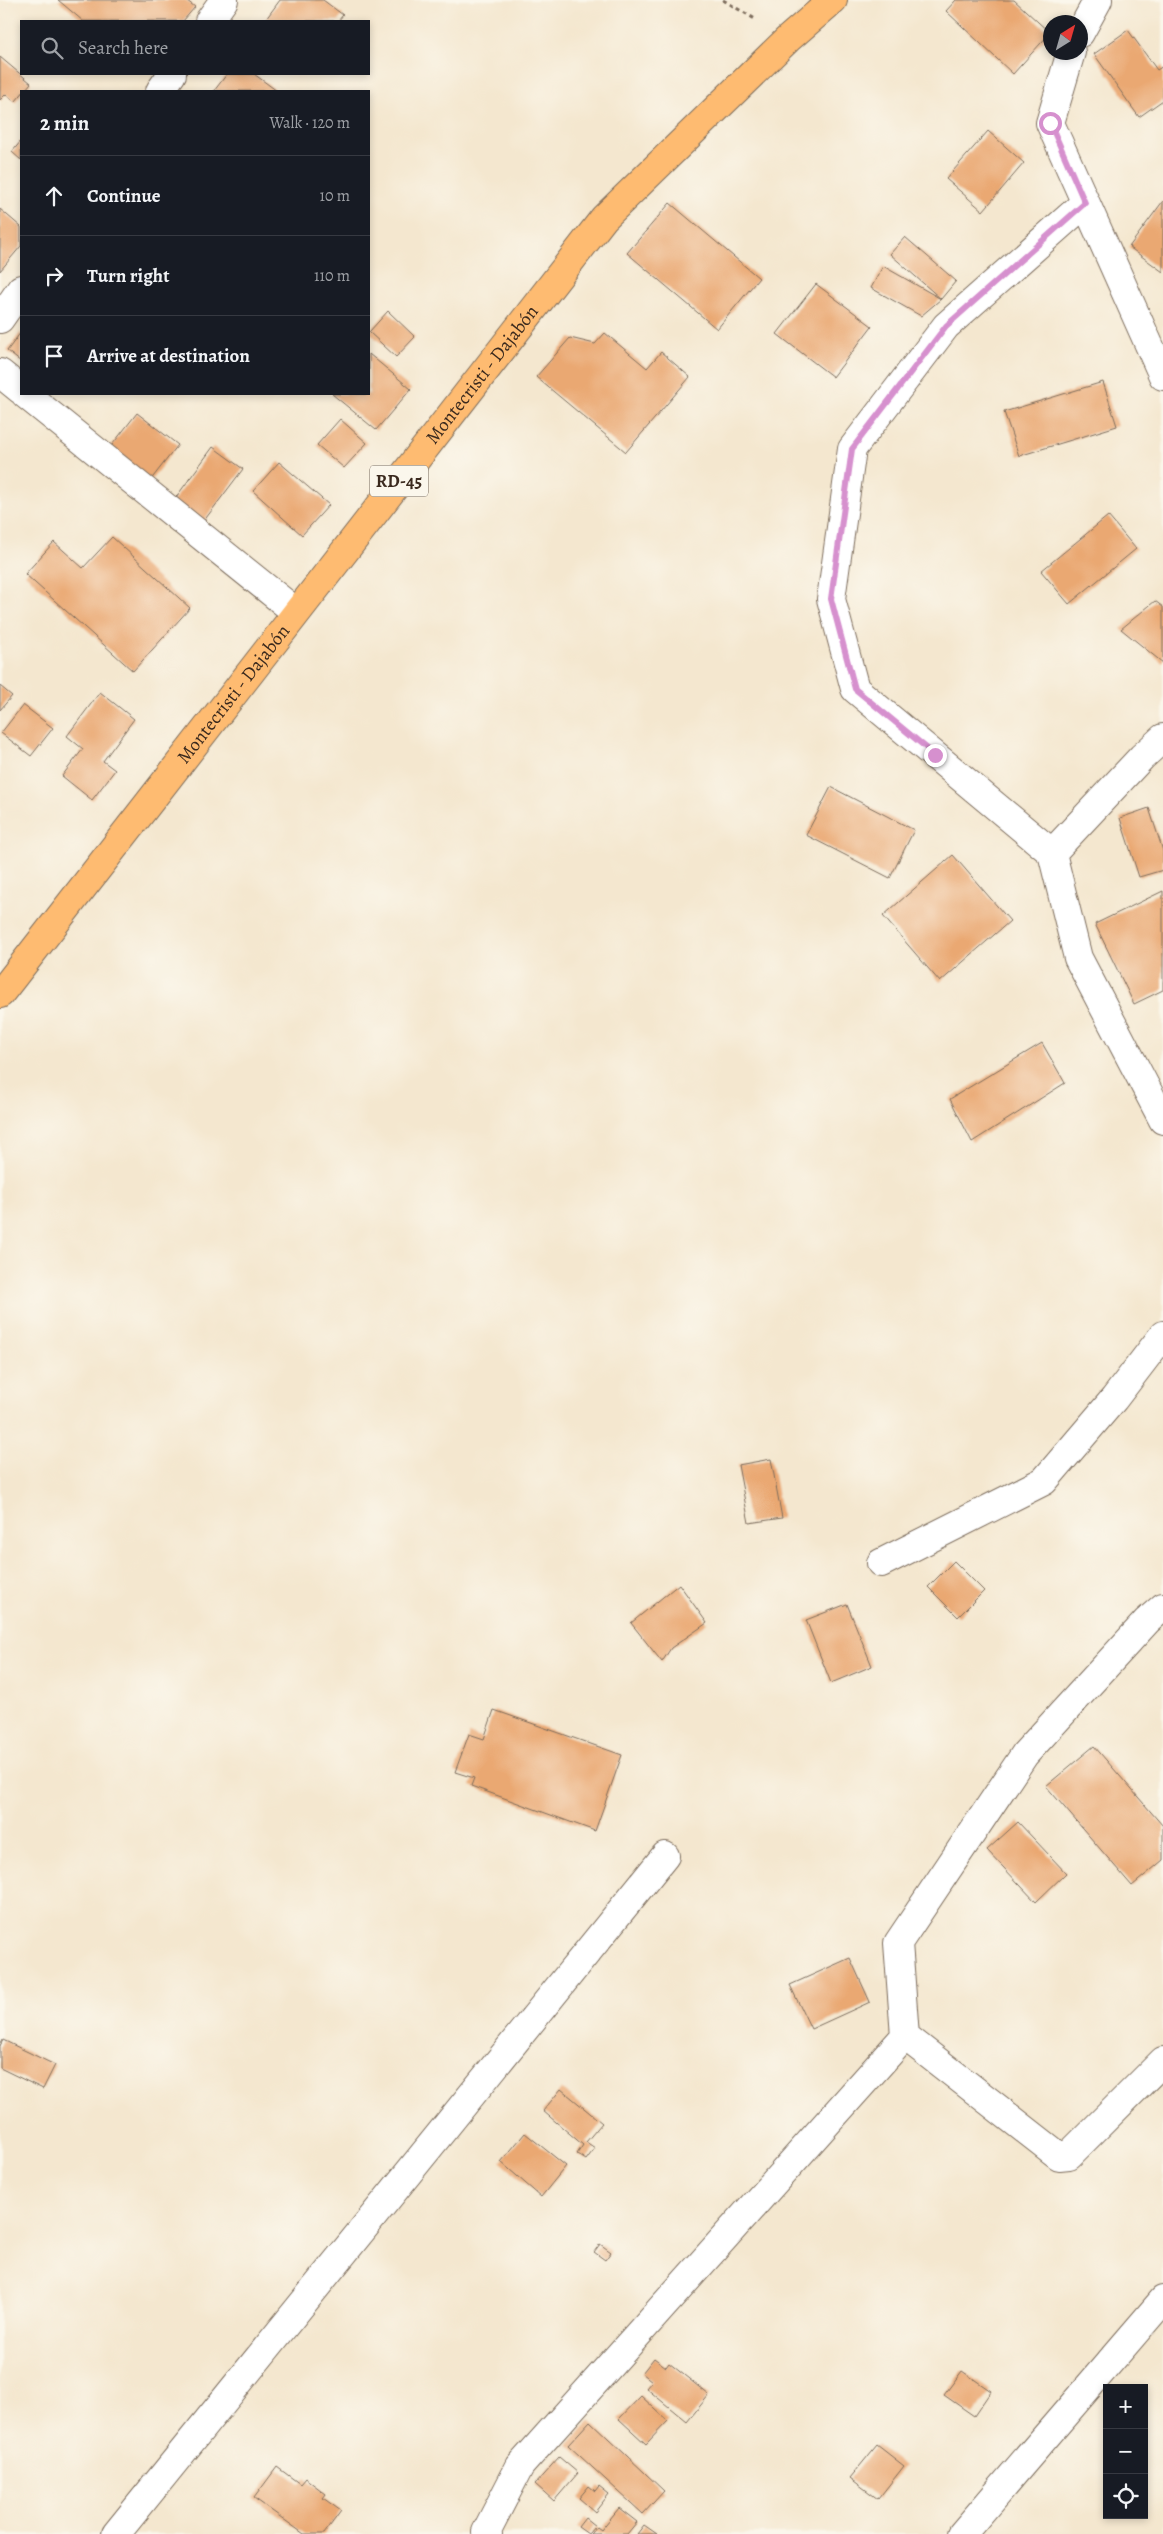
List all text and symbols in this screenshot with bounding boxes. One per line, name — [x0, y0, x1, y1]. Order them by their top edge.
north arrow — [1043, 15, 1088, 60]
search box — [20, 20, 370, 75]
icon: search — [38, 34, 66, 62]
text: Search here — [78, 35, 168, 61]
text: 2 min — [40, 109, 89, 137]
text: Walk · 120 m — [269, 112, 350, 134]
route start — [1039, 112, 1062, 135]
icon: ahead — [40, 182, 68, 210]
text: Continue — [87, 183, 161, 209]
text: 10 m — [320, 185, 350, 207]
icon: right — [40, 262, 68, 290]
text: Turn right — [87, 263, 169, 289]
text: 110 m — [314, 265, 350, 287]
street label: Montecristi - Dajabón — [420, 300, 545, 450]
icon: arrive — [40, 342, 68, 370]
text: Arrive at destination — [87, 343, 250, 369]
road number: RD-45 — [370, 466, 428, 496]
street label: Montecristi - Dajabón — [171, 619, 296, 769]
route end — [924, 744, 947, 767]
map controls — [1103, 2384, 1148, 2519]
button: + — [1103, 2384, 1148, 2429]
button: − — [1103, 2429, 1148, 2474]
button: locate — [1103, 2474, 1148, 2519]

